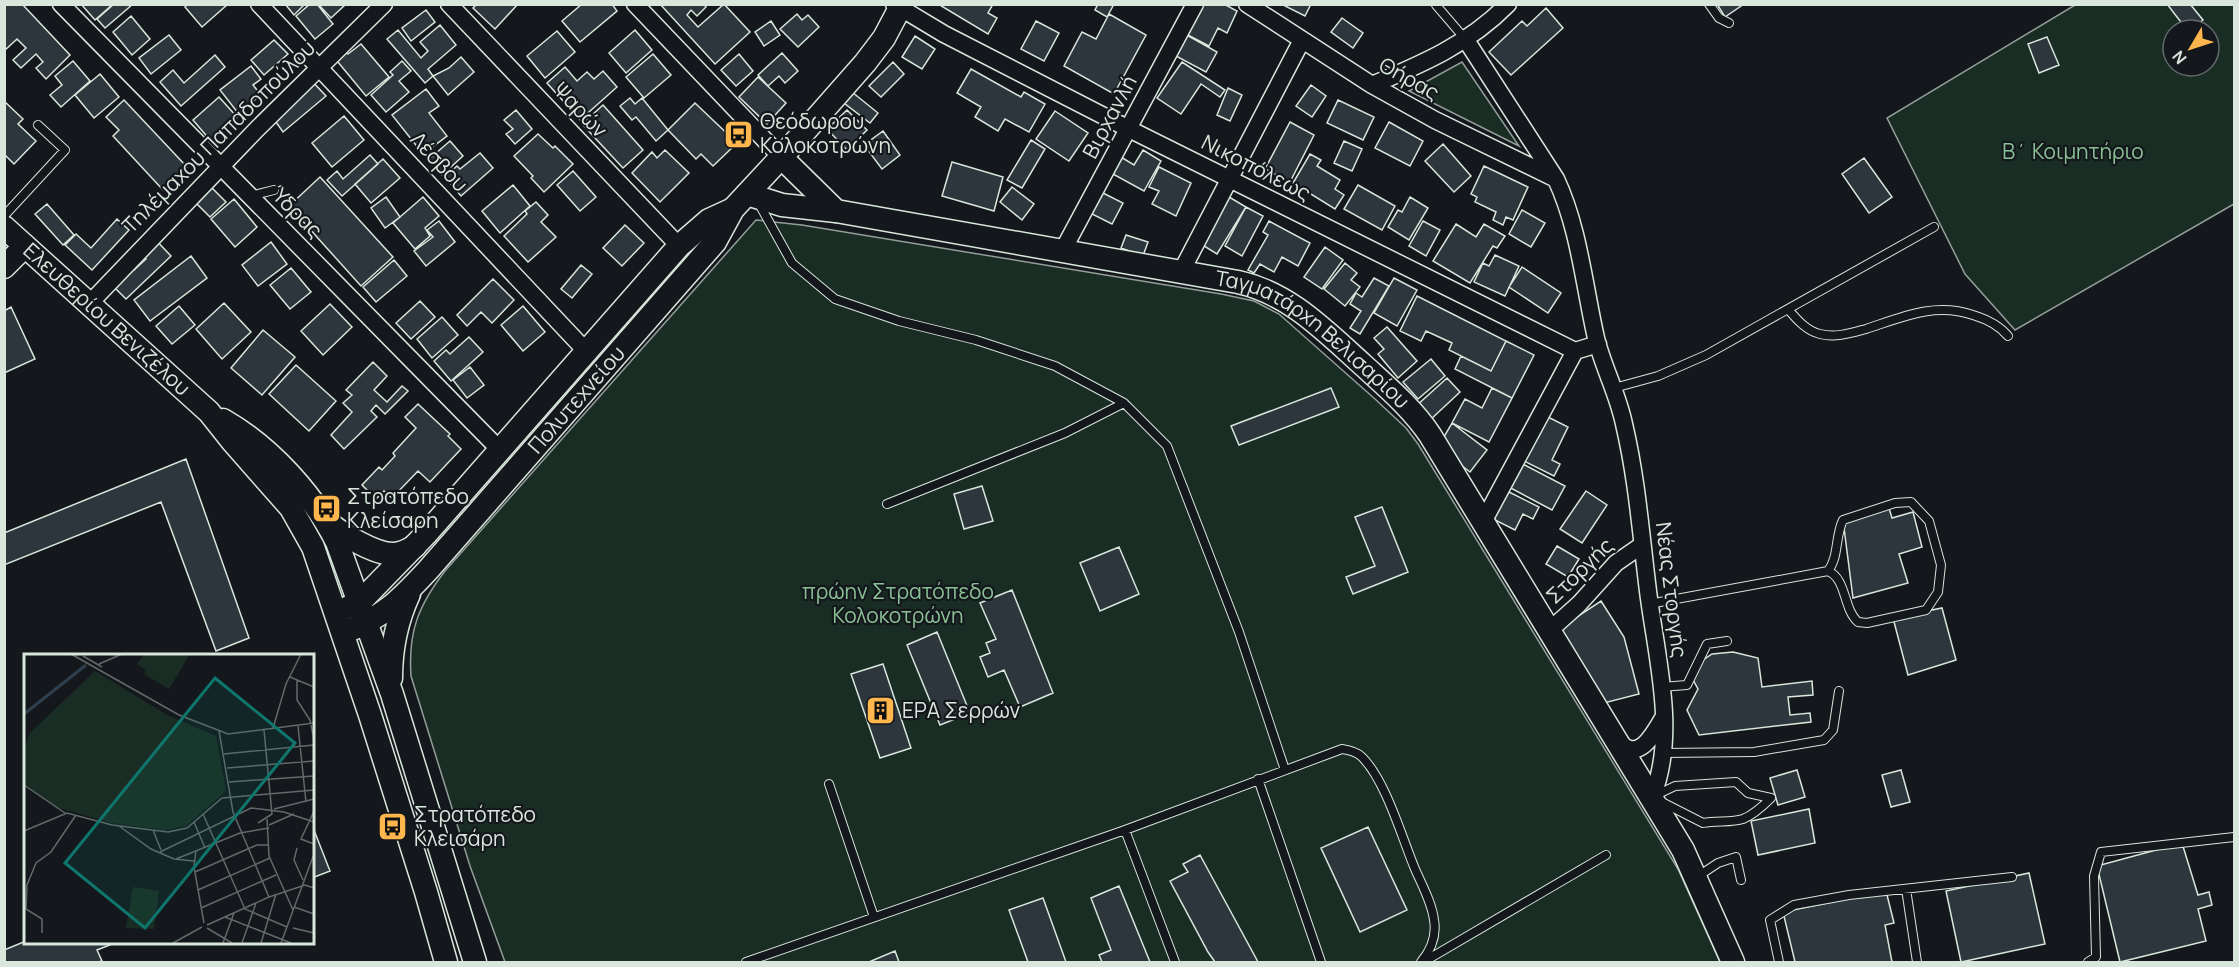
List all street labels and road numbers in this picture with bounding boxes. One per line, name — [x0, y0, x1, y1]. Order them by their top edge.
street label: Τηλέμαχου Παπαδοπούλου — [116, 34, 321, 239]
street label: Θήρας — [1374, 50, 1445, 106]
street label: Βιρχανλή — [1076, 70, 1143, 163]
street label: Ψαρών — [547, 76, 614, 143]
street label: Λέσβου — [405, 125, 475, 197]
street label: Νικοπόλεως — [1197, 128, 1316, 207]
street label: Ύδρας — [264, 179, 329, 244]
street label: Ελευθερίου Βενιζέλου — [18, 236, 197, 401]
street label: Ταγματάρχη Βελισαρίου — [1213, 263, 1416, 414]
street label: Πολυτεχνείου — [521, 339, 631, 459]
street label: Νέας Στοργής — [1650, 520, 1694, 659]
street label: Στοργής — [1540, 531, 1619, 609]

